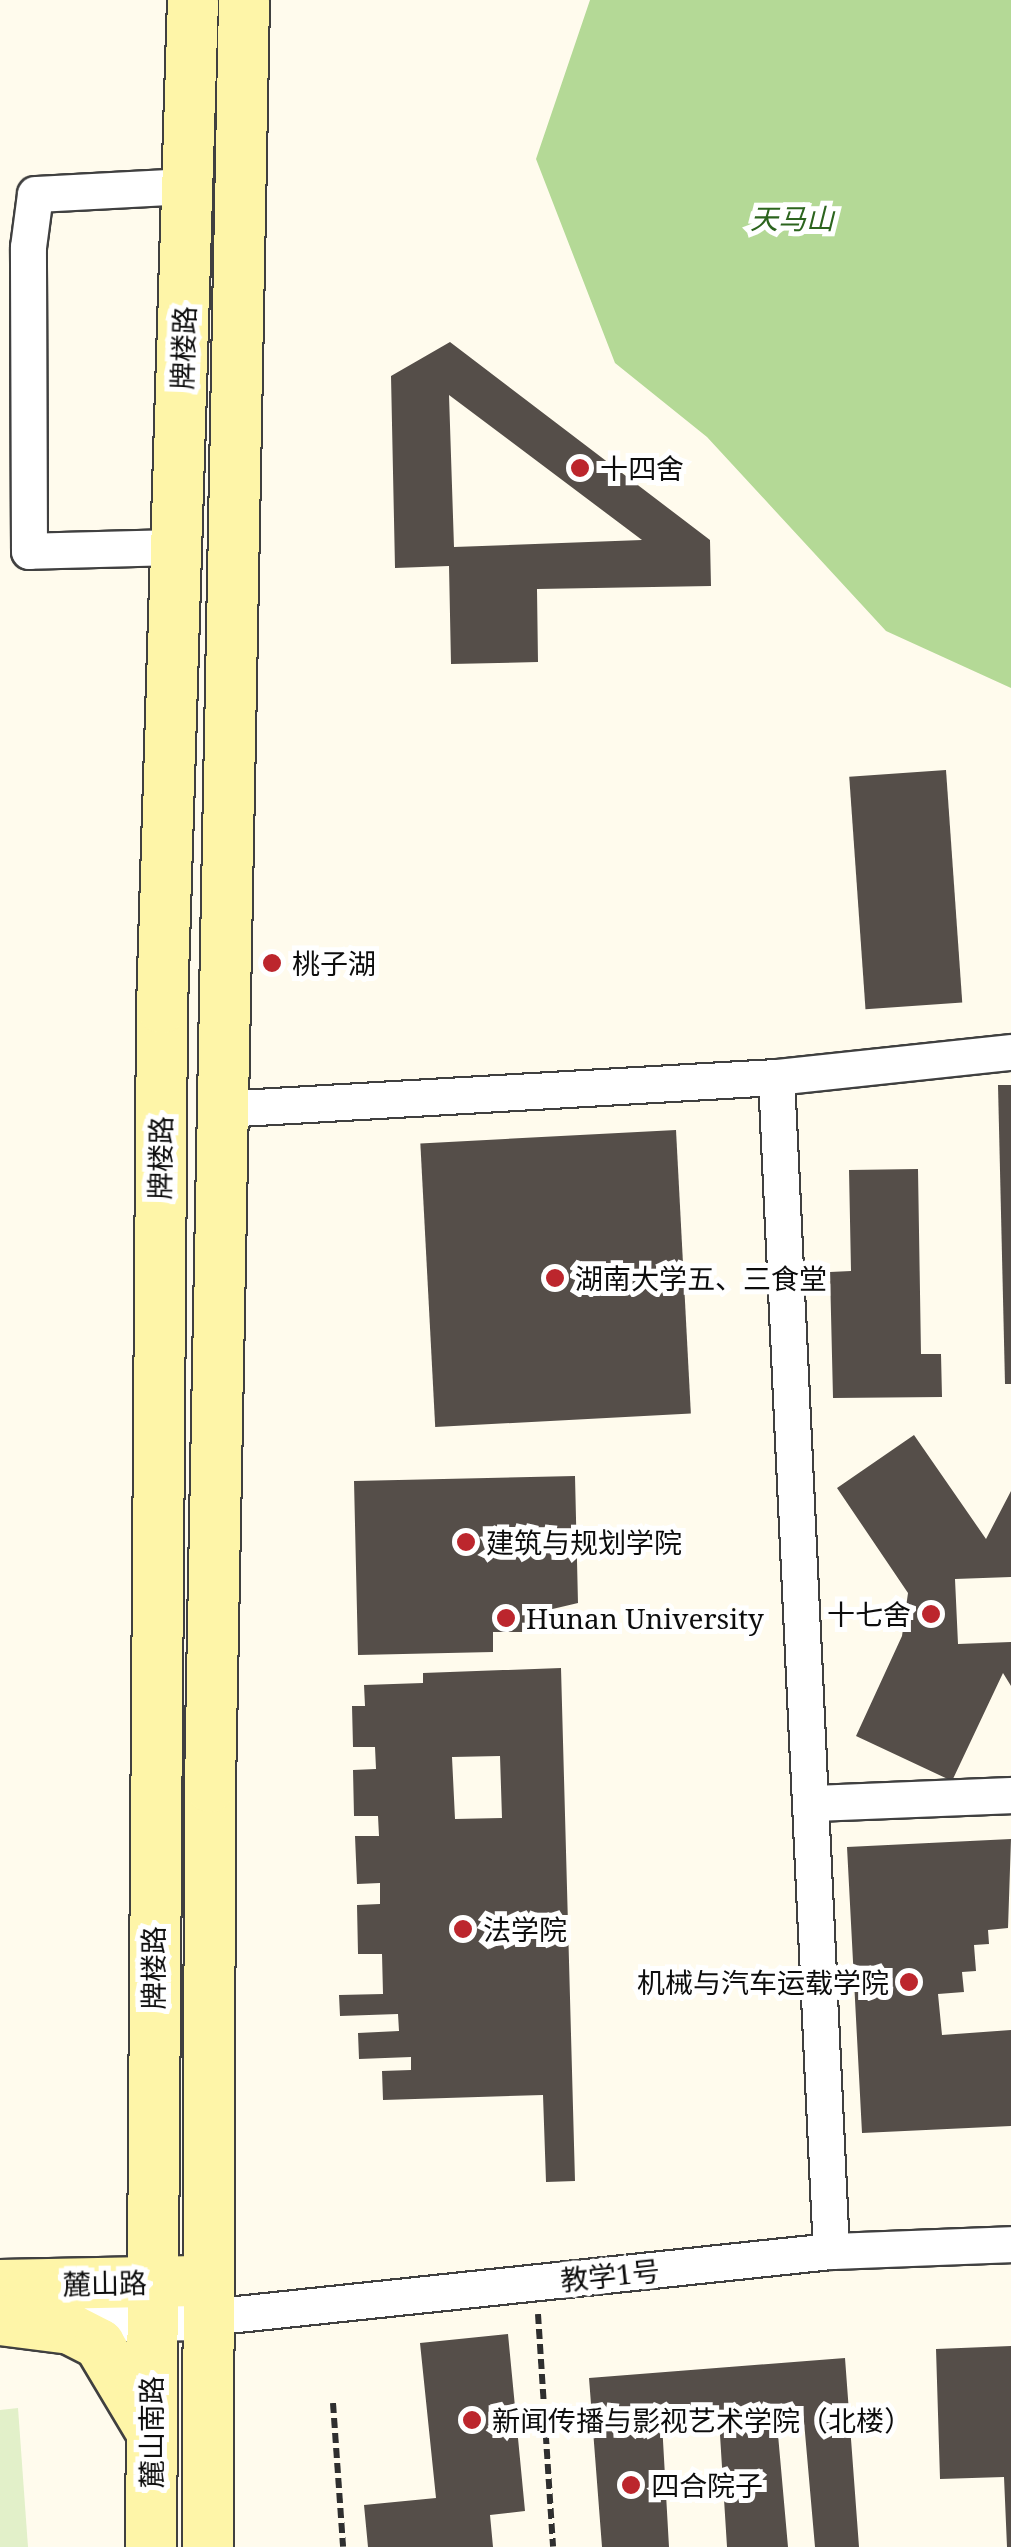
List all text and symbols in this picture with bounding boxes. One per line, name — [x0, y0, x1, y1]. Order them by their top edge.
park label: 天马山 — [750, 201, 834, 235]
street label: 牌楼路 — [165, 305, 201, 391]
place label: 十四舍 — [600, 451, 684, 485]
marker: 十四舍 — [569, 457, 591, 479]
place label: 桃子湖 — [292, 946, 376, 980]
marker: 桃子湖 — [261, 952, 283, 974]
street label: 牌楼路 — [142, 1116, 178, 1200]
place label: 湖南大学五、三食堂 — [575, 1261, 827, 1295]
marker: 湖南大学五、三食堂 — [544, 1267, 566, 1289]
place label: 建筑与规划学院 — [486, 1525, 682, 1559]
marker: 建筑与规划学院 — [455, 1531, 477, 1553]
place label: 十七舍 — [827, 1597, 911, 1631]
place label: Hunan University — [526, 1601, 764, 1635]
marker: 十七舍 — [920, 1603, 942, 1625]
marker: Hunan University — [495, 1607, 517, 1629]
place label: 法学院 — [483, 1912, 567, 1946]
marker: 法学院 — [452, 1918, 474, 1940]
street label: 牌楼路 — [136, 1926, 170, 2010]
place label: 机械与汽车运载学院 — [637, 1965, 889, 1999]
marker: 机械与汽车运载学院 — [898, 1971, 920, 1993]
street label: 教学1号 — [559, 2253, 661, 2297]
street label: 麓山路 — [63, 2265, 147, 2301]
street label: 麓山南路 — [134, 2376, 168, 2488]
place label: 新闻传播与影视艺术学院（北楼） — [492, 2403, 912, 2437]
marker: 新闻传播与影视艺术学院（北楼） — [461, 2409, 483, 2431]
place label: 四合院子 — [651, 2468, 763, 2502]
marker: 四合院子 — [620, 2474, 642, 2496]

